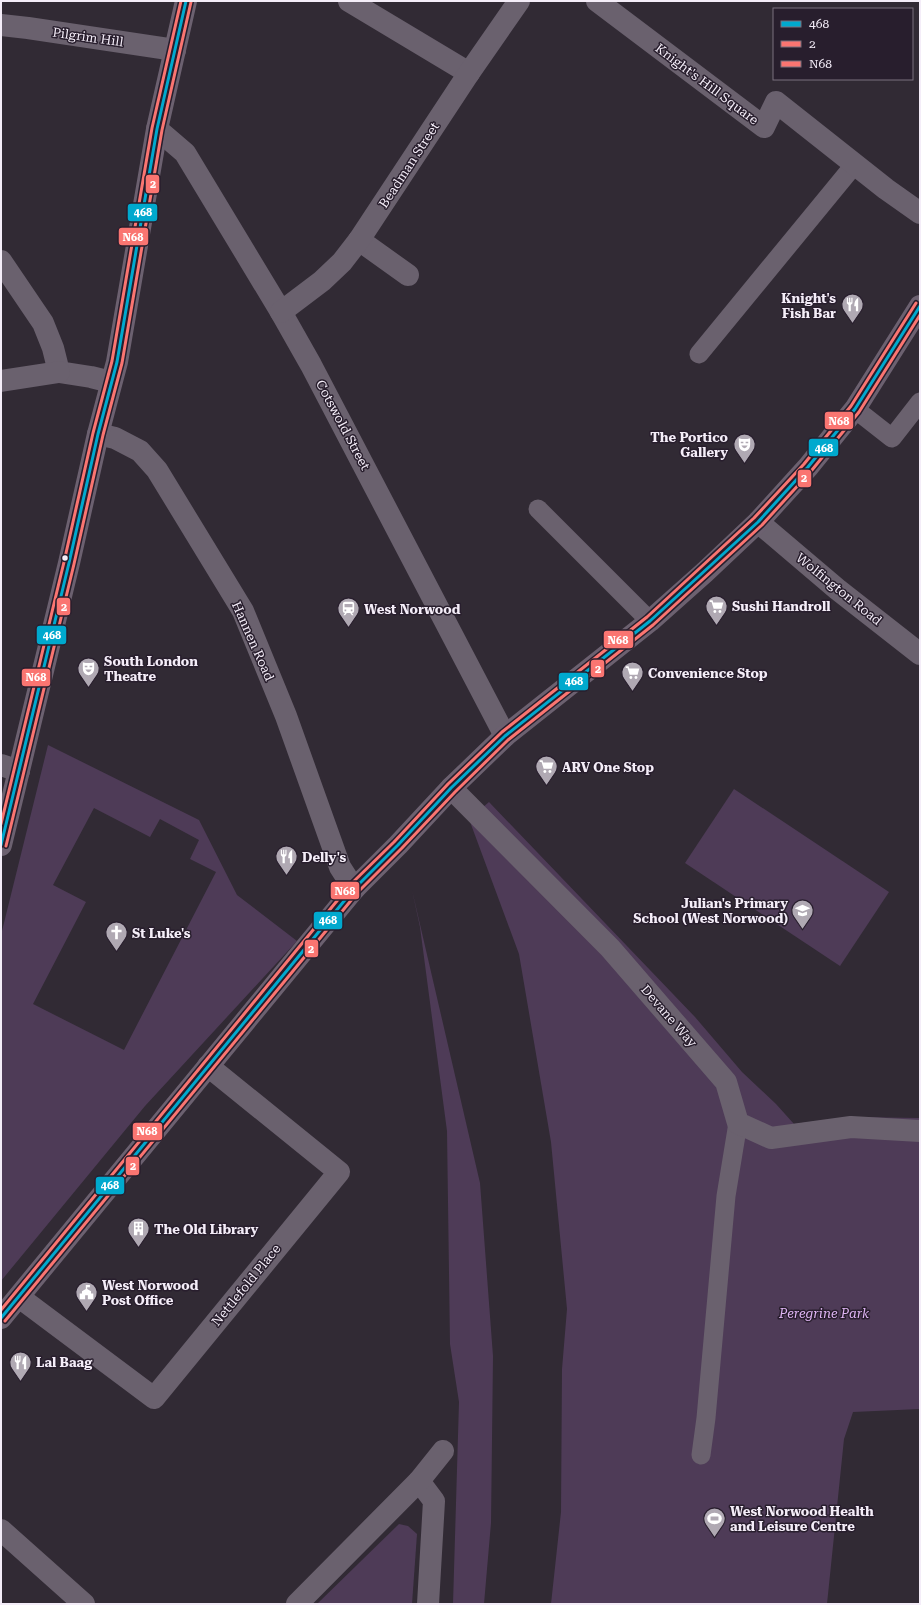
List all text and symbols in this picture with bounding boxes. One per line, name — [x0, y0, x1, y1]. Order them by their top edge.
legend — [773, 8, 913, 80]
text: 468 — [809, 17, 829, 31]
street label: Pilgrim Hill — [52, 25, 124, 49]
text: 2 — [809, 37, 816, 51]
street label: Knight's Hill Square — [653, 40, 761, 128]
text: N68 — [809, 57, 832, 71]
street label: Beadman Street — [376, 119, 442, 211]
line badge: 2 — [145, 174, 160, 194]
text: 2 — [150, 178, 156, 191]
line badge: 468 — [127, 203, 158, 222]
text: 468 — [134, 206, 152, 219]
line badge: N68 — [118, 227, 149, 246]
text: N68 — [123, 231, 143, 244]
place label: Knight's Fish Bar — [781, 291, 836, 321]
restaurant icon: Knight's Fish Bar — [839, 292, 865, 325]
street label: Cotswold Street — [313, 377, 373, 473]
line badge: N68 — [824, 411, 854, 430]
text: N68 — [829, 415, 849, 428]
place label: The Portico Gallery — [650, 430, 728, 460]
theatre icon: The Portico Gallery — [731, 431, 757, 464]
line badge: 468 — [808, 438, 839, 457]
text: 468 — [815, 442, 833, 455]
line badge: 2 — [797, 469, 812, 488]
text: 2 — [801, 472, 807, 485]
street label: Wolfington Road — [793, 550, 885, 629]
unlabelled marker — [60, 553, 70, 563]
supermarket icon: Sushi Handroll — [703, 593, 729, 626]
station icon: West Norwood — [335, 596, 361, 629]
line badge: 2 — [56, 597, 71, 616]
street label: Hannen Road — [229, 599, 277, 684]
place label: Sushi Handroll — [732, 599, 831, 614]
text: 2 — [61, 601, 67, 614]
place label: West Norwood — [364, 602, 461, 617]
line badge: 468 — [36, 625, 67, 645]
text: 468 — [43, 629, 61, 642]
line badge: N68 — [603, 630, 634, 649]
text: N68 — [608, 634, 628, 647]
place label: South London Theatre — [104, 654, 198, 684]
theatre icon: South London Theatre — [76, 655, 102, 688]
line badge: 2 — [590, 659, 605, 678]
supermarket icon: Convenience Stop — [619, 660, 645, 693]
text: 2 — [595, 663, 601, 676]
place label: Convenience Stop — [648, 666, 768, 681]
line badge: N68 — [21, 668, 51, 687]
text: N68 — [26, 671, 46, 684]
line badge: 468 — [558, 672, 589, 691]
text: 468 — [565, 675, 583, 688]
supermarket icon: ARV One Stop — [533, 754, 559, 787]
place label: ARV One Stop — [562, 760, 654, 775]
restaurant icon: Delly's — [274, 844, 300, 877]
place label: Delly's — [302, 850, 346, 865]
line badge: N68 — [330, 881, 360, 900]
text: N68 — [335, 885, 355, 898]
place label: Julian's Primary School (West Norwood) — [633, 896, 788, 926]
school or university icon: Julian's Primary School (West Norwood) — [790, 897, 816, 930]
line badge: 468 — [313, 911, 343, 930]
text: 468 — [319, 914, 337, 927]
church icon: St Luke's — [104, 920, 130, 953]
place label: St Luke's — [132, 926, 191, 941]
line badge: 2 — [304, 939, 319, 958]
text: 2 — [308, 943, 314, 956]
street label: Devane Way — [638, 982, 700, 1050]
line badge: N68 — [132, 1122, 163, 1141]
text: N68 — [137, 1125, 157, 1138]
line badge: 2 — [125, 1156, 140, 1176]
text: 2 — [130, 1160, 136, 1173]
line badge: 468 — [95, 1176, 125, 1195]
text: 468 — [101, 1179, 119, 1192]
building icon: The Old Library — [125, 1216, 151, 1249]
place label: The Old Library — [154, 1222, 258, 1237]
street label: Nettlefold Place — [209, 1241, 283, 1329]
place label: West Norwood Post Office — [102, 1278, 199, 1308]
public building icon: West Norwood Post Office — [73, 1279, 99, 1312]
park label: Peregrine Park — [778, 1306, 870, 1321]
restaurant icon: Lal Baag — [7, 1349, 33, 1382]
place label: Lal Baag — [36, 1355, 92, 1370]
place label: West Norwood Health and Leisure Centre — [730, 1504, 874, 1534]
sports icon: West Norwood Health and Leisure Centre — [702, 1505, 728, 1538]

